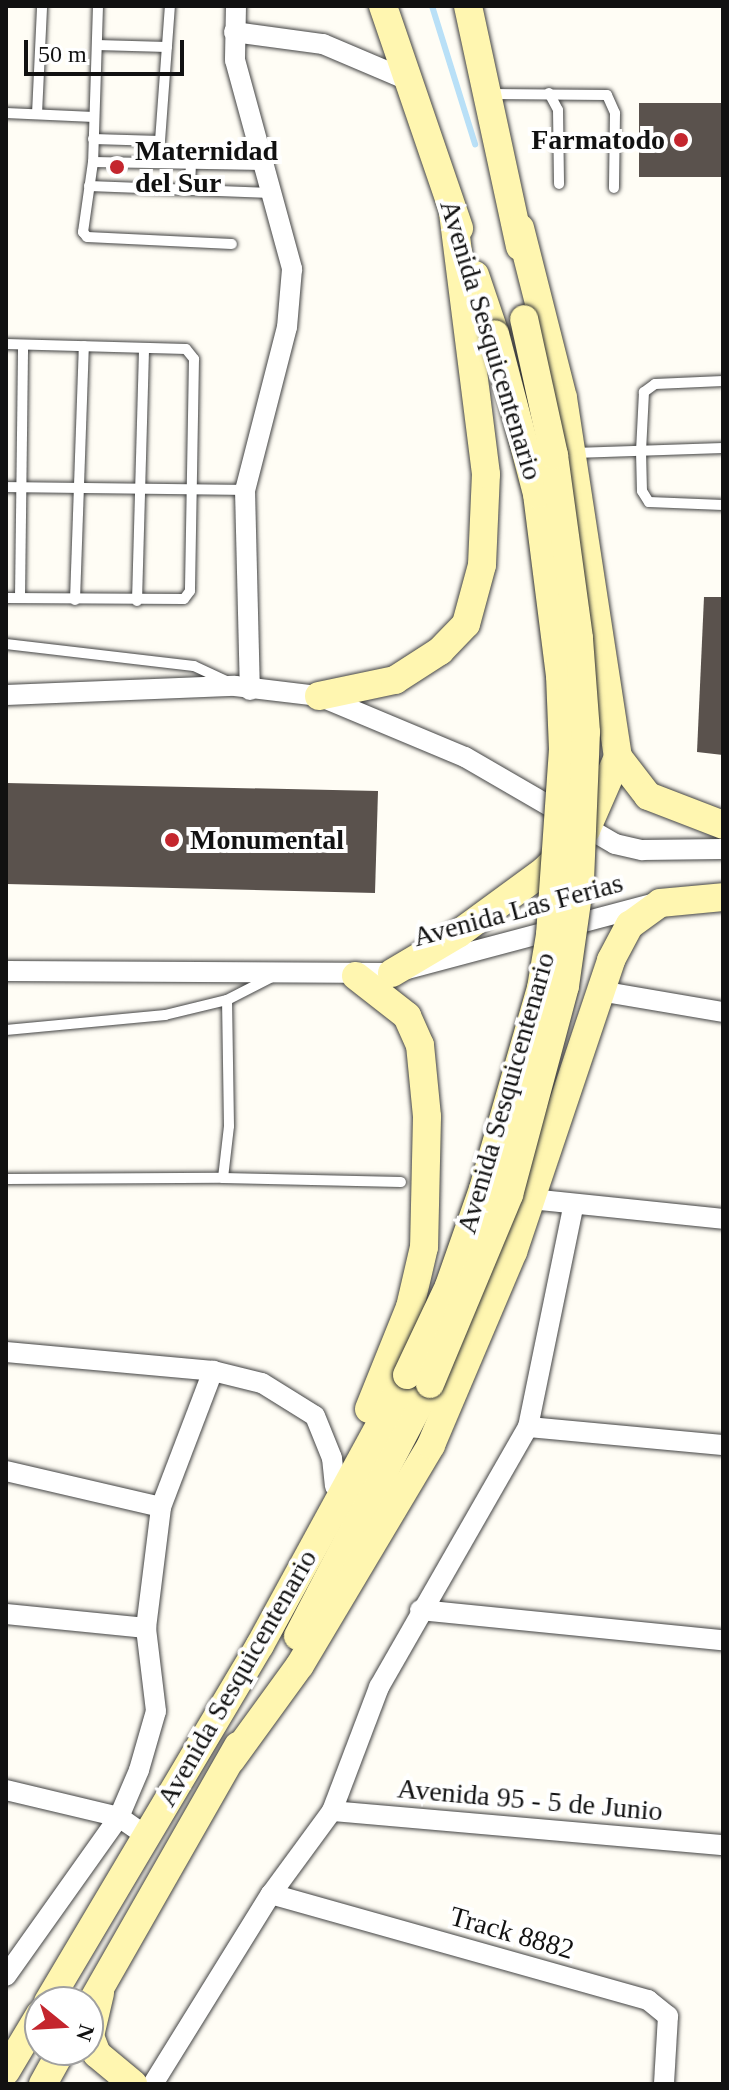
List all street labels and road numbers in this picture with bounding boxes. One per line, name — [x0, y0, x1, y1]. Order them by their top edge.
street label: Avenida Sesquicentenario — [432, 196, 550, 484]
street label: Avenida Las Ferias — [410, 866, 626, 954]
street label: Avenida Sesquicentenario — [450, 948, 562, 1238]
street label: Avenida Sesquicentenario — [150, 1544, 324, 1812]
street label: Avenida 95 - 5 de Junio — [396, 1772, 664, 1828]
street label: Track 8882 — [446, 1899, 578, 1967]

